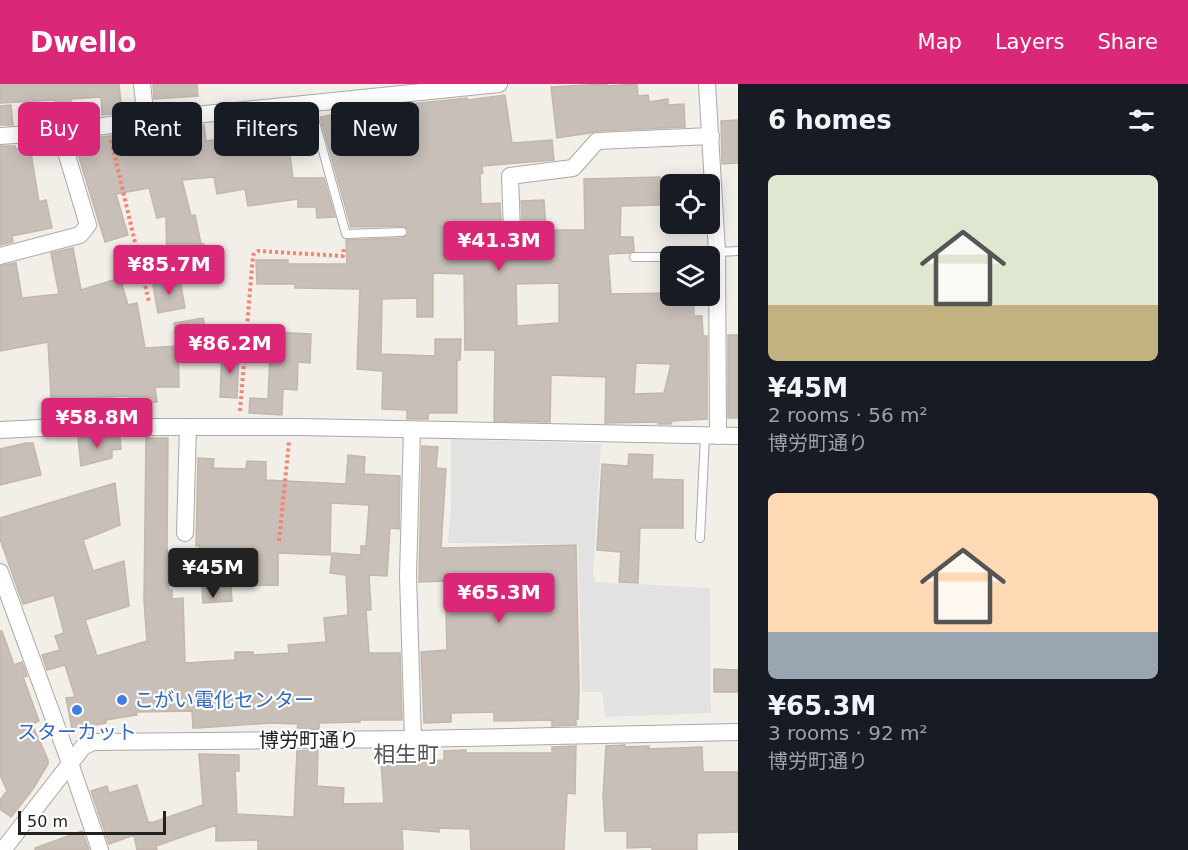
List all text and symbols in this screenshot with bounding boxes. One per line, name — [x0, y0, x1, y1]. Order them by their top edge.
text: Dwello — [30, 26, 137, 59]
text: Map — [918, 30, 962, 54]
text: Layers — [995, 30, 1064, 54]
text: Share — [1097, 30, 1158, 54]
chip: Buy — [18, 102, 100, 156]
chip: Rent — [112, 102, 202, 156]
chip: Filters — [214, 102, 319, 156]
chip: New — [331, 102, 419, 156]
icon: filters — [1125, 104, 1158, 137]
text: 6 homes — [768, 105, 892, 135]
map controls — [660, 174, 720, 306]
button: locate — [660, 174, 720, 234]
icon: home — [909, 214, 1017, 322]
pin: ¥41.3M — [450, 221, 548, 272]
text: ¥41.3M — [457, 228, 541, 252]
pin: ¥85.7M — [120, 245, 218, 296]
button: layers — [660, 246, 720, 306]
text: ¥85.7M — [127, 252, 211, 276]
pin: ¥86.2M — [181, 324, 279, 375]
text: ¥86.2M — [188, 331, 272, 355]
text: ¥45M — [768, 373, 848, 403]
pin: ¥58.8M — [48, 398, 146, 449]
text: 2 rooms · 56 m² — [768, 403, 928, 427]
text: ¥58.8M — [55, 405, 139, 429]
text: 博労町通り — [768, 431, 868, 455]
icon: home — [909, 532, 1017, 640]
pin: ¥45M — [177, 548, 249, 599]
text: ¥45M — [182, 555, 244, 579]
pin: ¥65.3M — [450, 573, 548, 624]
text: ¥65.3M — [457, 580, 541, 604]
place label: こがい電化センター — [134, 688, 314, 712]
text: ¥65.3M — [768, 691, 876, 721]
marker: こがい電化センター — [115, 693, 129, 707]
marker: スターカット — [70, 703, 84, 717]
place label: スターカット — [17, 720, 137, 744]
text: 3 rooms · 92 m² — [768, 721, 928, 745]
street label: 博労町通り — [259, 728, 359, 752]
district label: 相生町 — [373, 742, 439, 767]
text: 博労町通り — [768, 749, 868, 773]
scale bar — [18, 808, 166, 836]
text: 50 m — [27, 812, 68, 831]

